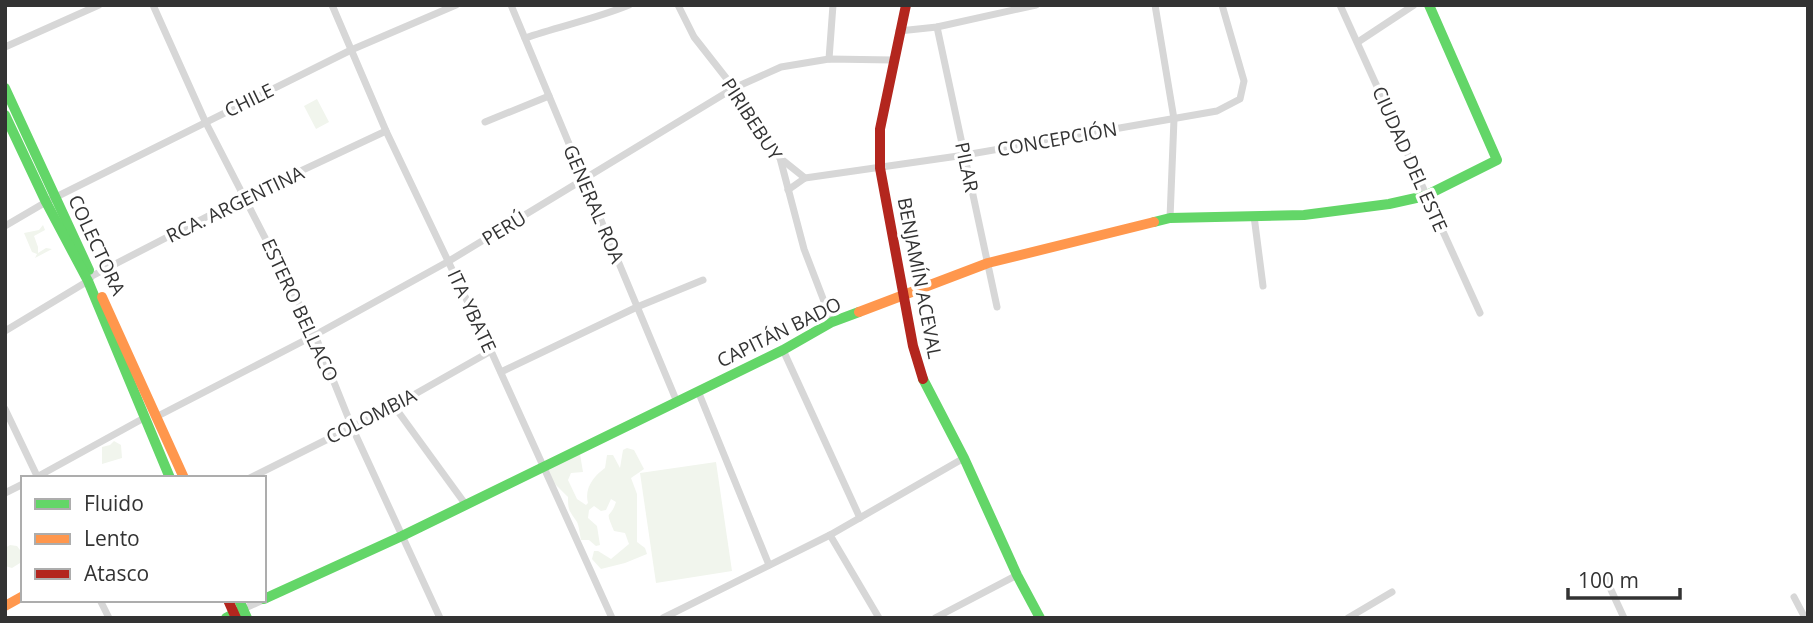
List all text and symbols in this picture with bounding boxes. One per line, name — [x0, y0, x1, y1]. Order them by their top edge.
street label: PIRIBEBUY — [716, 73, 789, 166]
street label: CHILE — [220, 77, 278, 123]
street label: CIUDAD DEL ESTE — [1366, 82, 1454, 236]
street label: CONCEPCIÓN — [995, 116, 1119, 162]
street label: PILAR — [949, 140, 985, 195]
street label: GENERAL ROA — [557, 141, 631, 267]
street label: RCA. ARGENTINA — [162, 159, 308, 249]
street label: COLECTORA — [62, 190, 132, 300]
street label: BENJAMÍN ACEVAL — [892, 195, 948, 361]
street label: PERÚ — [477, 205, 531, 251]
street label: ESTERO BELLACO — [255, 234, 345, 386]
street label: ITA YBATE — [441, 265, 503, 357]
street label: CAPITÁN BADO — [712, 291, 846, 373]
street label: COLOMBIA — [321, 382, 421, 450]
legend — [21, 476, 266, 602]
text: Fluido — [84, 489, 144, 517]
text: Lento — [84, 524, 140, 552]
scale bar — [1568, 556, 1680, 600]
text: Atasco — [84, 559, 149, 587]
text: 100 m — [1578, 566, 1639, 594]

